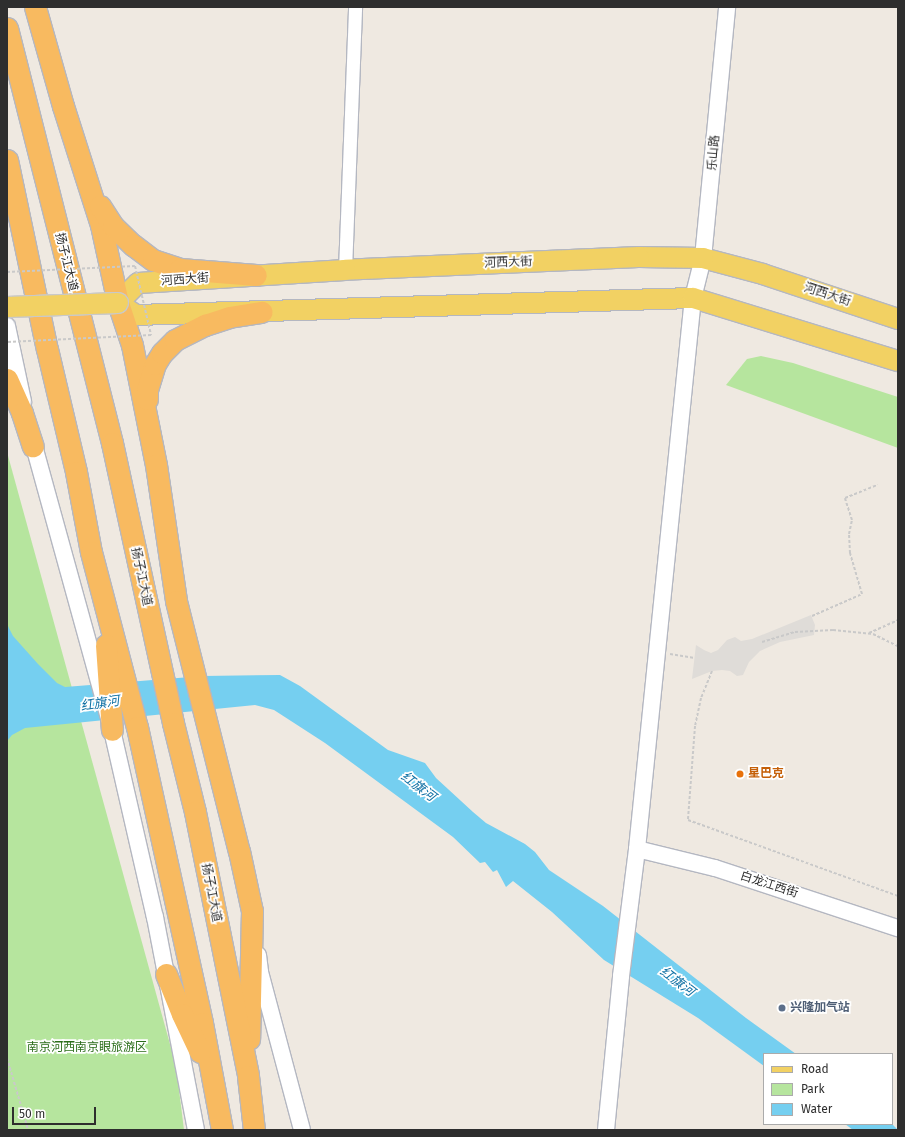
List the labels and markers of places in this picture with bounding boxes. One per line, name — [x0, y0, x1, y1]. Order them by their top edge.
place label: 星巴克 — [748, 767, 784, 781]
marker: 星巴克 — [735, 769, 745, 779]
place label: 兴隆加气站 — [790, 1001, 850, 1015]
marker: 兴隆加气站 — [777, 1003, 787, 1013]

